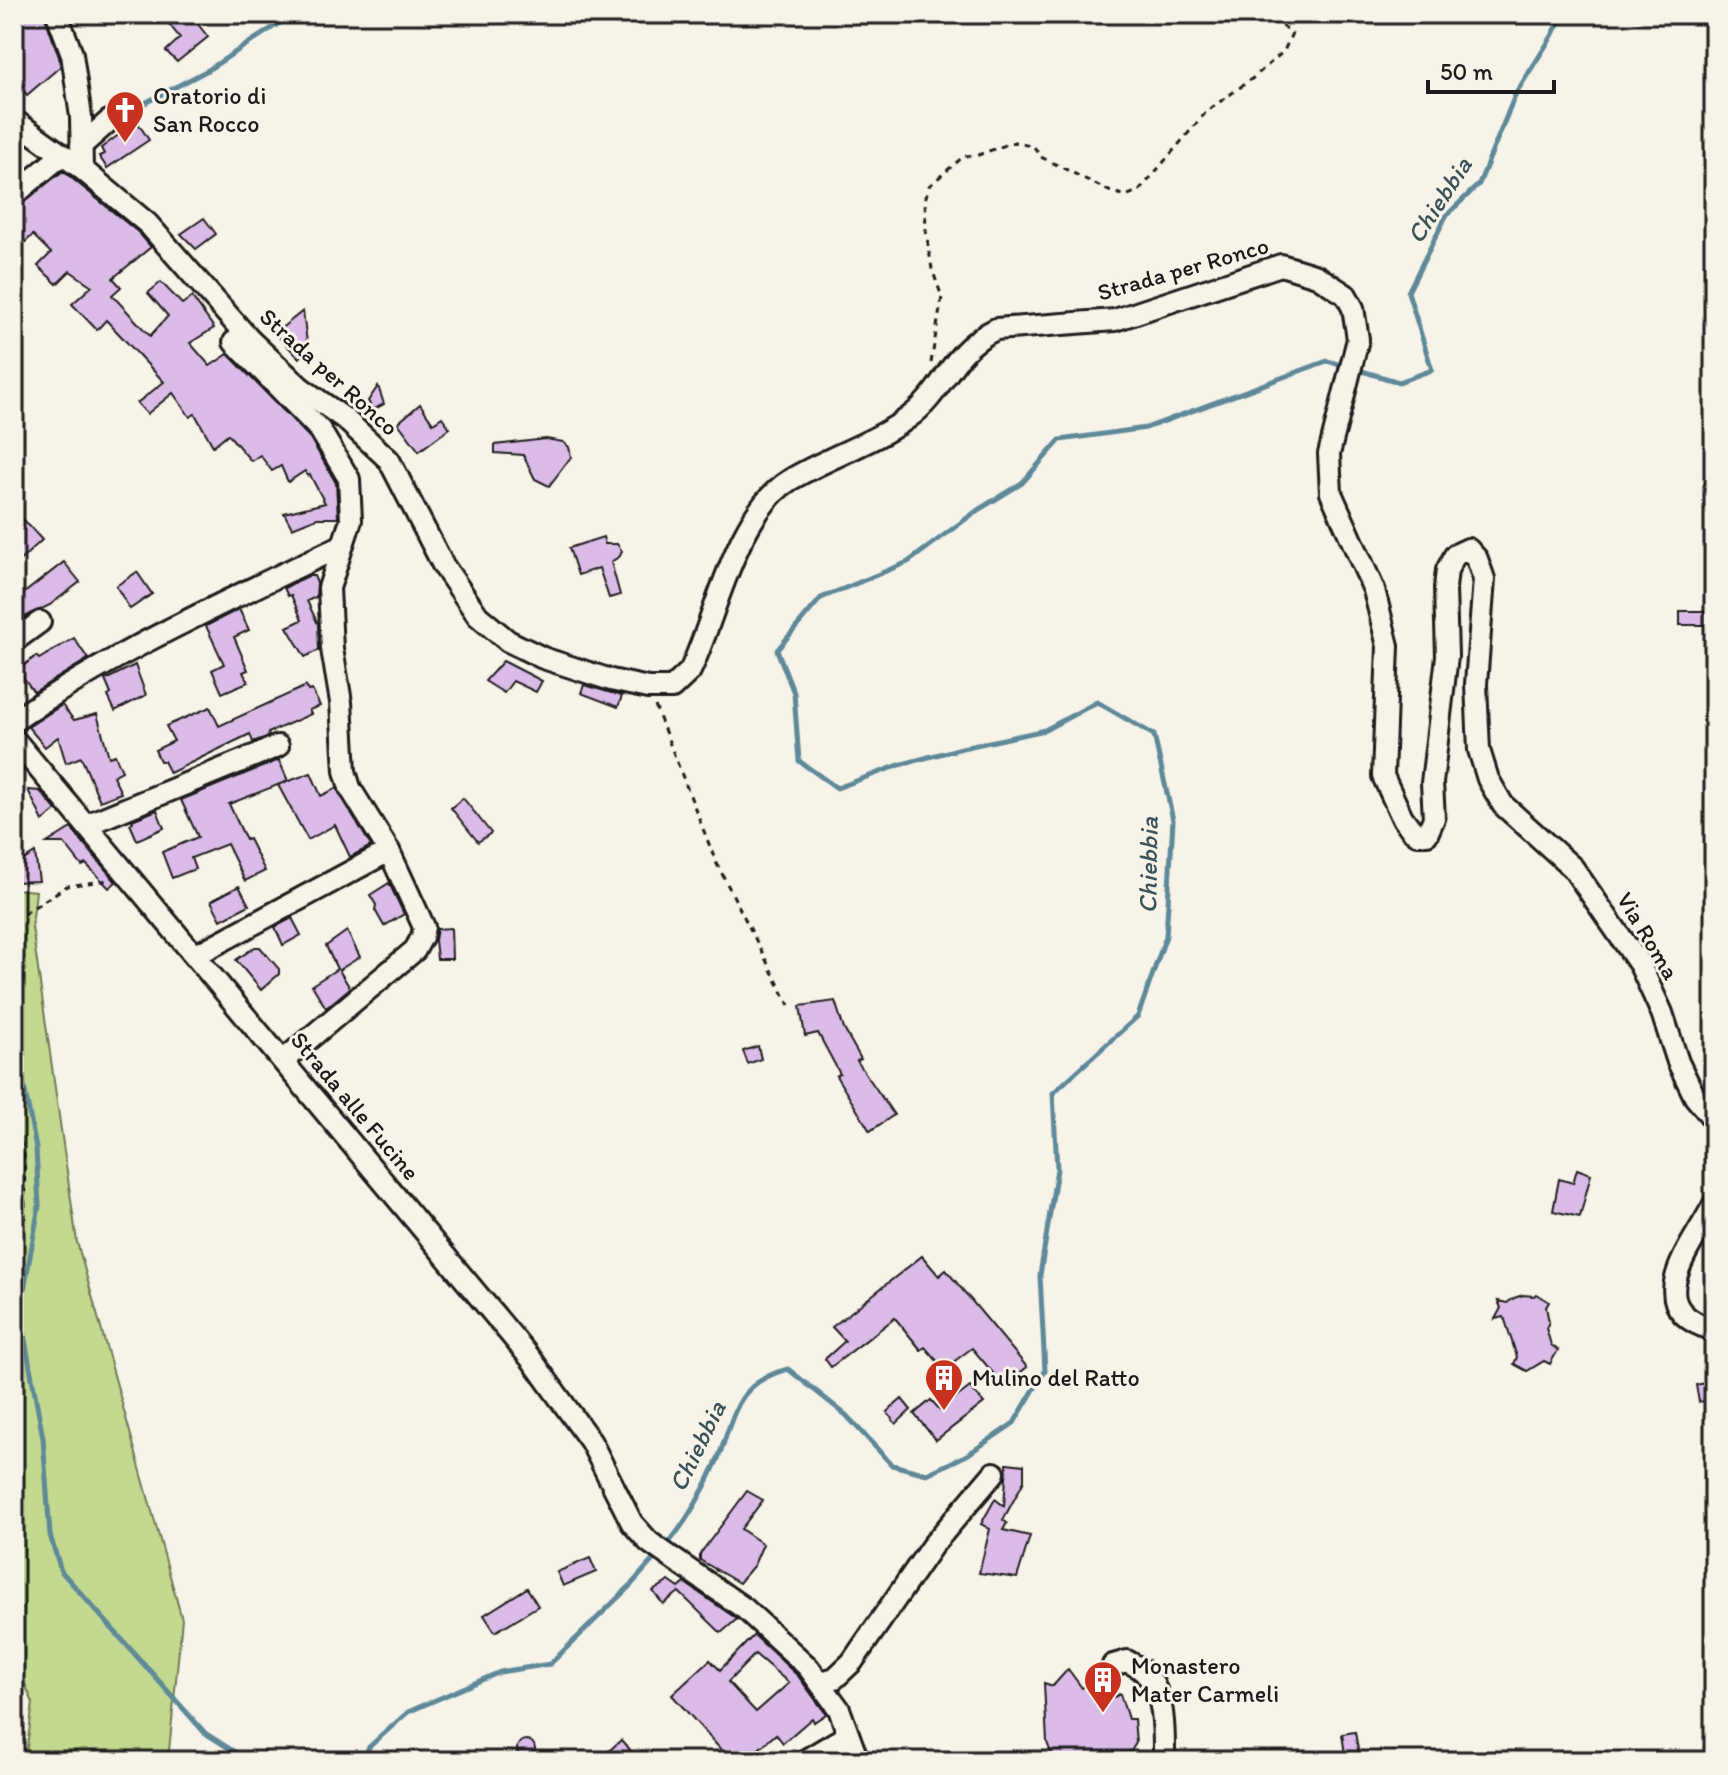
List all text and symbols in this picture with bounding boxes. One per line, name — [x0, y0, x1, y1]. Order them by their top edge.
scale bar — [1428, 44, 1554, 94]
text: 50 m — [1440, 57, 1493, 86]
place label: Oratorio di San Rocco — [153, 81, 266, 138]
church icon: Oratorio di San Rocco — [104, 89, 146, 144]
water label: Chiebbia — [1399, 150, 1479, 249]
street label: Strada per Ronco — [1094, 230, 1272, 307]
street label: Strada per Ronco — [254, 302, 405, 442]
water label: Chiebbia — [1131, 816, 1165, 914]
street label: Via Roma — [1611, 887, 1686, 985]
street label: Strada alle Fucine — [285, 1025, 426, 1186]
building icon: Mulino del Ratto — [923, 1357, 965, 1412]
place label: Mulino del Ratto — [972, 1363, 1140, 1392]
water label: Chiebbia — [661, 1395, 733, 1497]
place label: Monastero Mater Carmeli — [1131, 1651, 1279, 1708]
building icon: Monastero Mater Carmeli — [1082, 1659, 1124, 1714]

